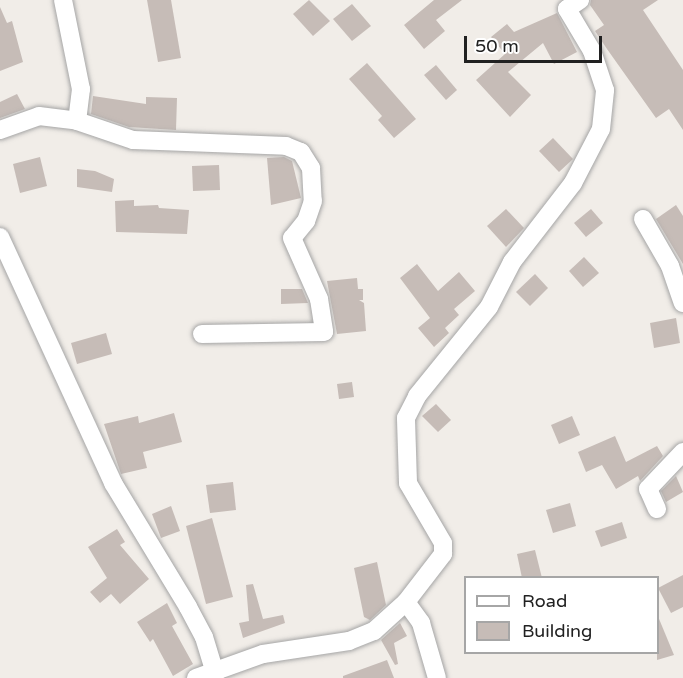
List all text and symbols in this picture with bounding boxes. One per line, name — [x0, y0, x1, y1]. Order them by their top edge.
scale bar — [467, 24, 605, 62]
text: 50 m — [475, 35, 519, 57]
legend — [464, 576, 659, 654]
text: Road — [522, 590, 567, 612]
text: Building — [522, 620, 592, 642]

